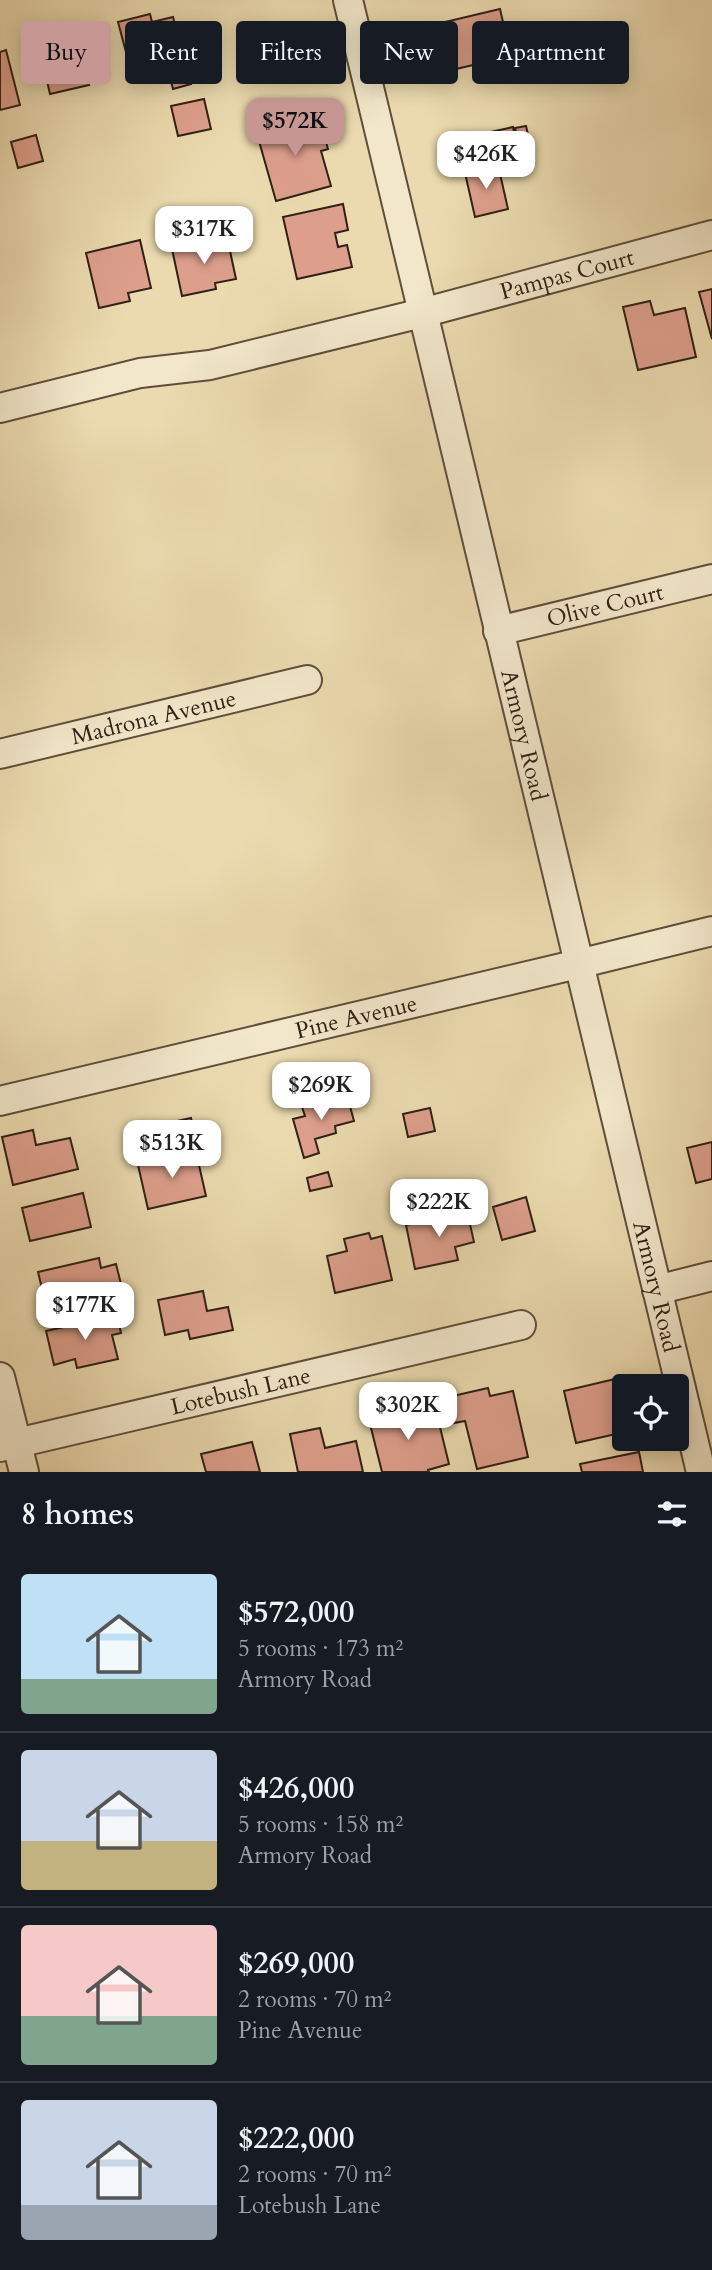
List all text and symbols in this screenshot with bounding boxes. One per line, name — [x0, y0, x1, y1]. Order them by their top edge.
chip: Buy — [21, 21, 111, 84]
chip: Rent — [125, 21, 222, 84]
chip: Filters — [236, 21, 346, 84]
chip: New — [360, 21, 458, 84]
chip: Apartment — [472, 21, 629, 84]
pin: $572K — [246, 99, 344, 158]
text: $572K — [262, 105, 328, 136]
pin: $426K — [437, 132, 535, 191]
text: $426K — [453, 138, 519, 169]
pin: $317K — [155, 206, 253, 266]
text: $317K — [171, 213, 237, 244]
street label: Pampas Court — [496, 241, 637, 307]
street label: Olive Court — [543, 576, 666, 634]
street label: Armory Road — [494, 666, 555, 805]
street label: Madrona Avenue — [68, 682, 239, 752]
street label: Pine Avenue — [292, 987, 420, 1046]
pin: $269K — [272, 1062, 370, 1122]
text: $269K — [288, 1069, 354, 1100]
pin: $513K — [123, 1120, 221, 1180]
text: $513K — [139, 1127, 205, 1158]
pin: $222K — [390, 1180, 488, 1239]
text: $222K — [406, 1186, 472, 1217]
street label: Armory Road — [626, 1218, 687, 1356]
pin: $177K — [36, 1282, 134, 1342]
text: $177K — [52, 1289, 118, 1320]
street label: Lotebush Lane — [167, 1359, 314, 1422]
map controls — [612, 1374, 689, 1451]
button: locate — [612, 1374, 689, 1451]
pin: $302K — [359, 1382, 457, 1442]
text: $302K — [375, 1389, 441, 1420]
text: 8 homes — [21, 1494, 134, 1535]
icon: filters — [653, 1495, 691, 1533]
text: $572,000 — [238, 1592, 354, 1633]
icon: home — [77, 1602, 161, 1686]
text: 5 rooms · 173 m² — [238, 1633, 403, 1664]
text: Armory Road — [238, 1664, 372, 1695]
text: $426,000 — [238, 1768, 354, 1809]
icon: home — [77, 1778, 161, 1862]
text: 5 rooms · 158 m² — [238, 1809, 403, 1840]
text: Armory Road — [238, 1840, 372, 1871]
text: $269,000 — [238, 1943, 354, 1984]
icon: home — [77, 1953, 161, 2037]
text: 2 rooms · 70 m² — [238, 1984, 391, 2015]
text: Pine Avenue — [238, 2015, 362, 2046]
text: $222,000 — [238, 2118, 354, 2159]
icon: home — [77, 2128, 161, 2212]
text: 2 rooms · 70 m² — [238, 2159, 391, 2190]
text: Lotebush Lane — [238, 2190, 381, 2221]

